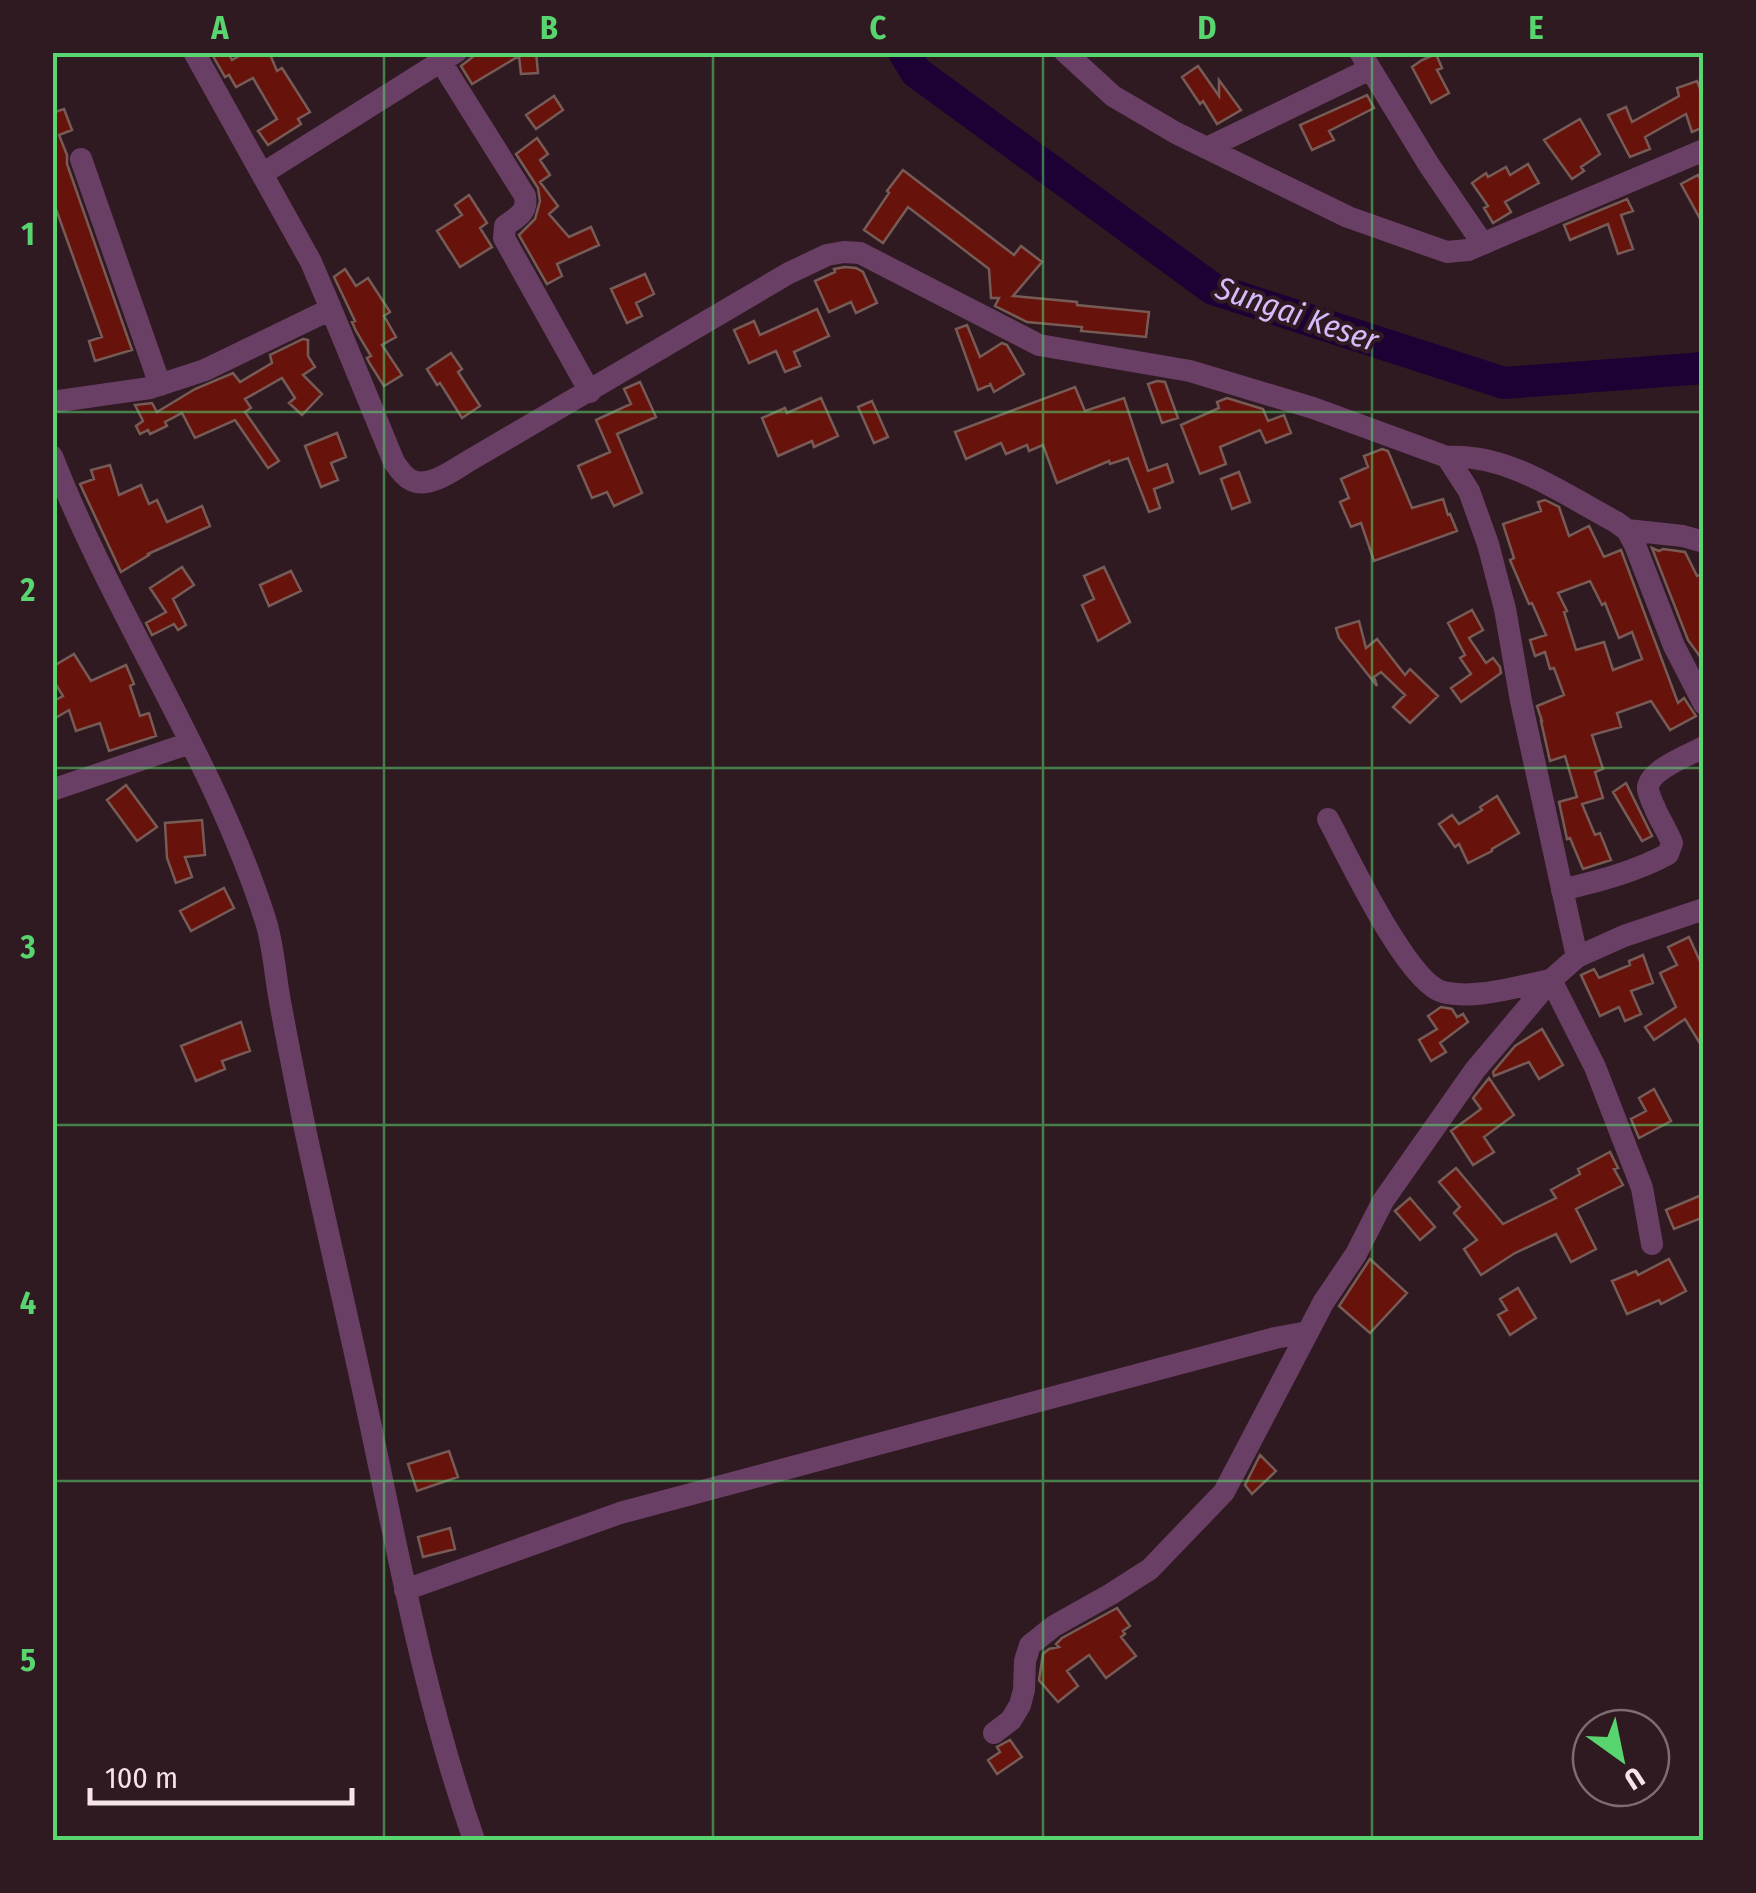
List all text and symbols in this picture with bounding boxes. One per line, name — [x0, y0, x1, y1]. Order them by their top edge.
text: A — [210, 9, 229, 47]
text: B — [540, 9, 558, 47]
text: C — [870, 9, 887, 47]
text: D — [1197, 9, 1217, 47]
text: E — [1528, 9, 1544, 47]
text: 1 — [21, 215, 35, 253]
water label: Sungai Keser — [1210, 268, 1384, 360]
text: 2 — [20, 571, 36, 609]
text: 3 — [19, 928, 36, 966]
text: 4 — [20, 1284, 36, 1322]
text: 5 — [20, 1641, 36, 1679]
north arrow — [1571, 1708, 1671, 1808]
scale bar — [90, 1743, 352, 1805]
text: 100 m — [105, 1760, 178, 1796]
text: U — [1618, 1760, 1650, 1797]

